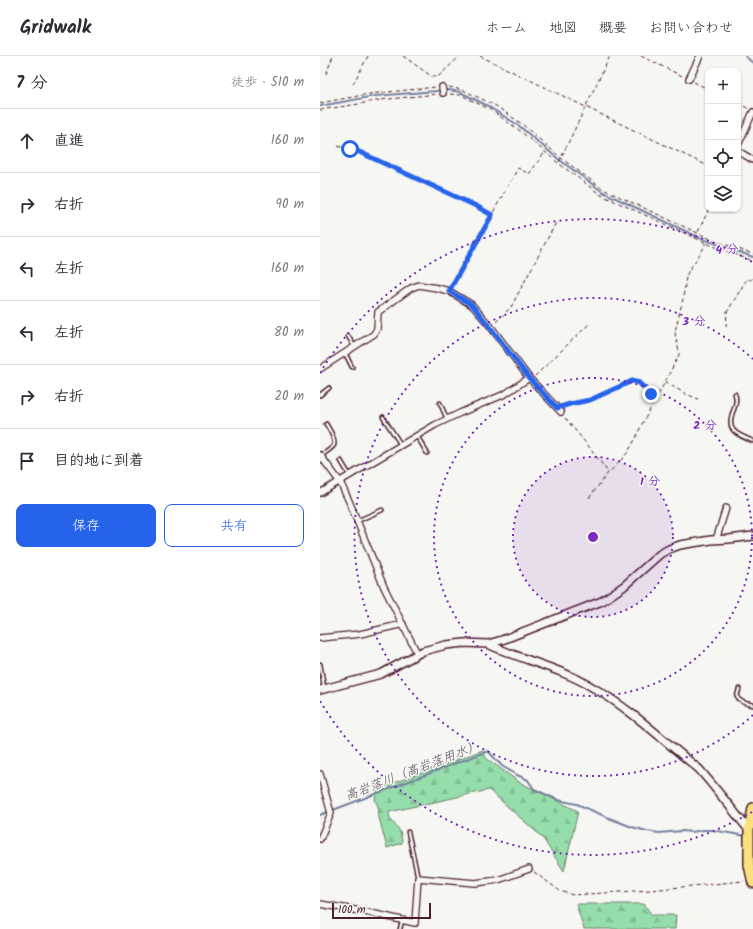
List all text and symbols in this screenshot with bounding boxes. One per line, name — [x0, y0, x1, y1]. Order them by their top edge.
text: Gridwalk — [20, 13, 91, 43]
text: ホーム — [486, 17, 527, 39]
text: 地図 — [549, 17, 577, 39]
text: 概要 — [599, 17, 627, 39]
text: お問い合わせ — [649, 17, 733, 39]
map controls — [705, 68, 741, 212]
button: + — [705, 68, 741, 104]
text: 7 分 — [16, 70, 48, 97]
text: 徒歩 · 510 m — [231, 72, 304, 93]
button: − — [705, 104, 741, 140]
text: 直進 — [54, 129, 84, 153]
icon: ahead — [16, 130, 38, 152]
text: 160 m — [271, 130, 304, 151]
route start — [341, 140, 359, 158]
button: locate — [705, 140, 741, 176]
button: layers — [705, 176, 741, 212]
text: 右折 — [54, 193, 84, 217]
icon: right — [16, 194, 38, 216]
text: 90 m — [276, 194, 304, 215]
text: 4 分 — [715, 240, 739, 259]
text: 左折 — [54, 257, 84, 281]
icon: left — [16, 258, 38, 280]
text: 160 m — [271, 258, 304, 279]
text: 3 分 — [681, 312, 706, 331]
text: 左折 — [54, 321, 84, 345]
icon: left — [16, 322, 38, 344]
text: 80 m — [274, 322, 304, 343]
text: 右折 — [54, 385, 84, 409]
route end — [642, 385, 660, 403]
icon: right — [16, 386, 38, 408]
text: 20 m — [274, 386, 304, 407]
text: 2 分 — [693, 416, 717, 435]
text: 目的地に到着 — [54, 449, 144, 473]
icon: arrive — [16, 450, 38, 472]
text: 1 分 — [640, 472, 660, 491]
button: 保存 — [16, 504, 156, 547]
button: 共有 — [164, 504, 304, 547]
centre of rings — [586, 530, 600, 544]
water label: 高岩落川（高岩落用水） — [342, 736, 483, 807]
scale bar — [332, 901, 431, 920]
text: 100 m — [338, 901, 366, 919]

